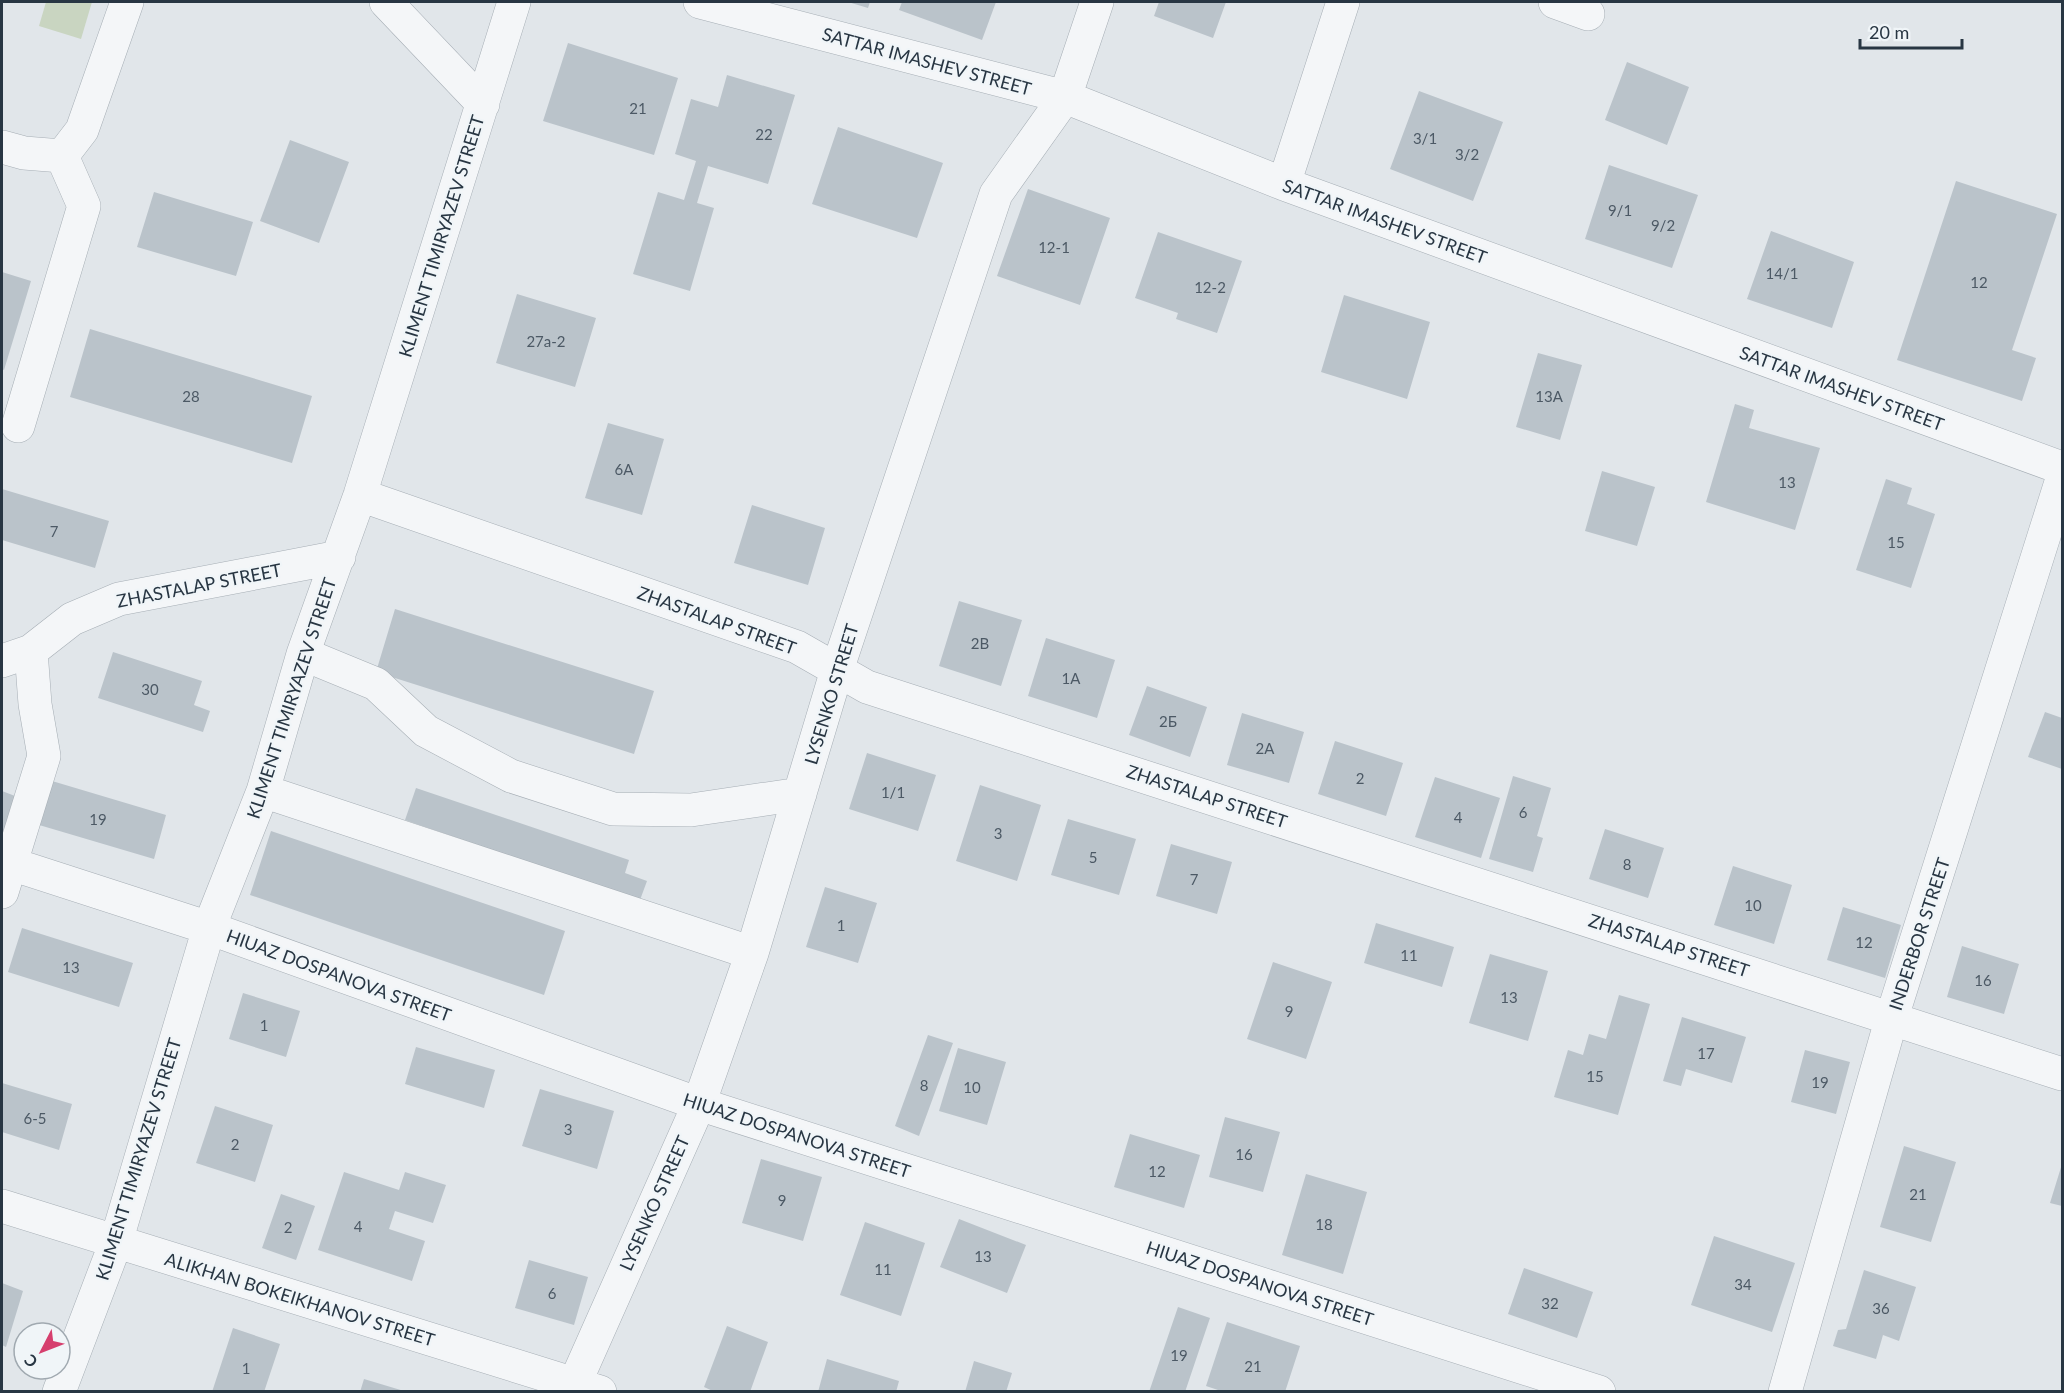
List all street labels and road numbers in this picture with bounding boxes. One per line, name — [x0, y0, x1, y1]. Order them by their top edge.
street label: SATTAR IMASHEV STREET — [820, 22, 1034, 100]
street label: KLIMENT TIMIRYAZEV STREET — [394, 112, 488, 360]
street label: SATTAR IMASHEV STREET — [1280, 174, 1490, 268]
street label: SATTAR IMASHEV STREET — [1737, 341, 1947, 435]
street label: ZHASTALAP STREET — [115, 558, 284, 612]
street label: KLIMENT TIMIRYAZEV STREET — [242, 574, 341, 821]
street label: ZHASTALAP STREET — [635, 581, 800, 659]
street label: LYSENKO STREET — [799, 621, 863, 767]
street label: ZHASTALAP STREET — [1124, 760, 1290, 832]
street label: INDERBOR STREET — [1884, 855, 1954, 1013]
street label: ZHASTALAP STREET — [1586, 909, 1752, 981]
street label: HIUAZ DOSPANOVA STREET — [224, 924, 455, 1026]
street label: KLIMENT TIMIRYAZEV STREET — [91, 1035, 185, 1283]
street label: HIUAZ DOSPANOVA STREET — [681, 1088, 914, 1182]
street label: LYSENKO STREET — [614, 1132, 694, 1274]
street label: HIUAZ DOSPANOVA STREET — [1144, 1236, 1377, 1330]
street label: ALIKHAN BOKEIKHANOV STREET — [162, 1247, 438, 1351]

